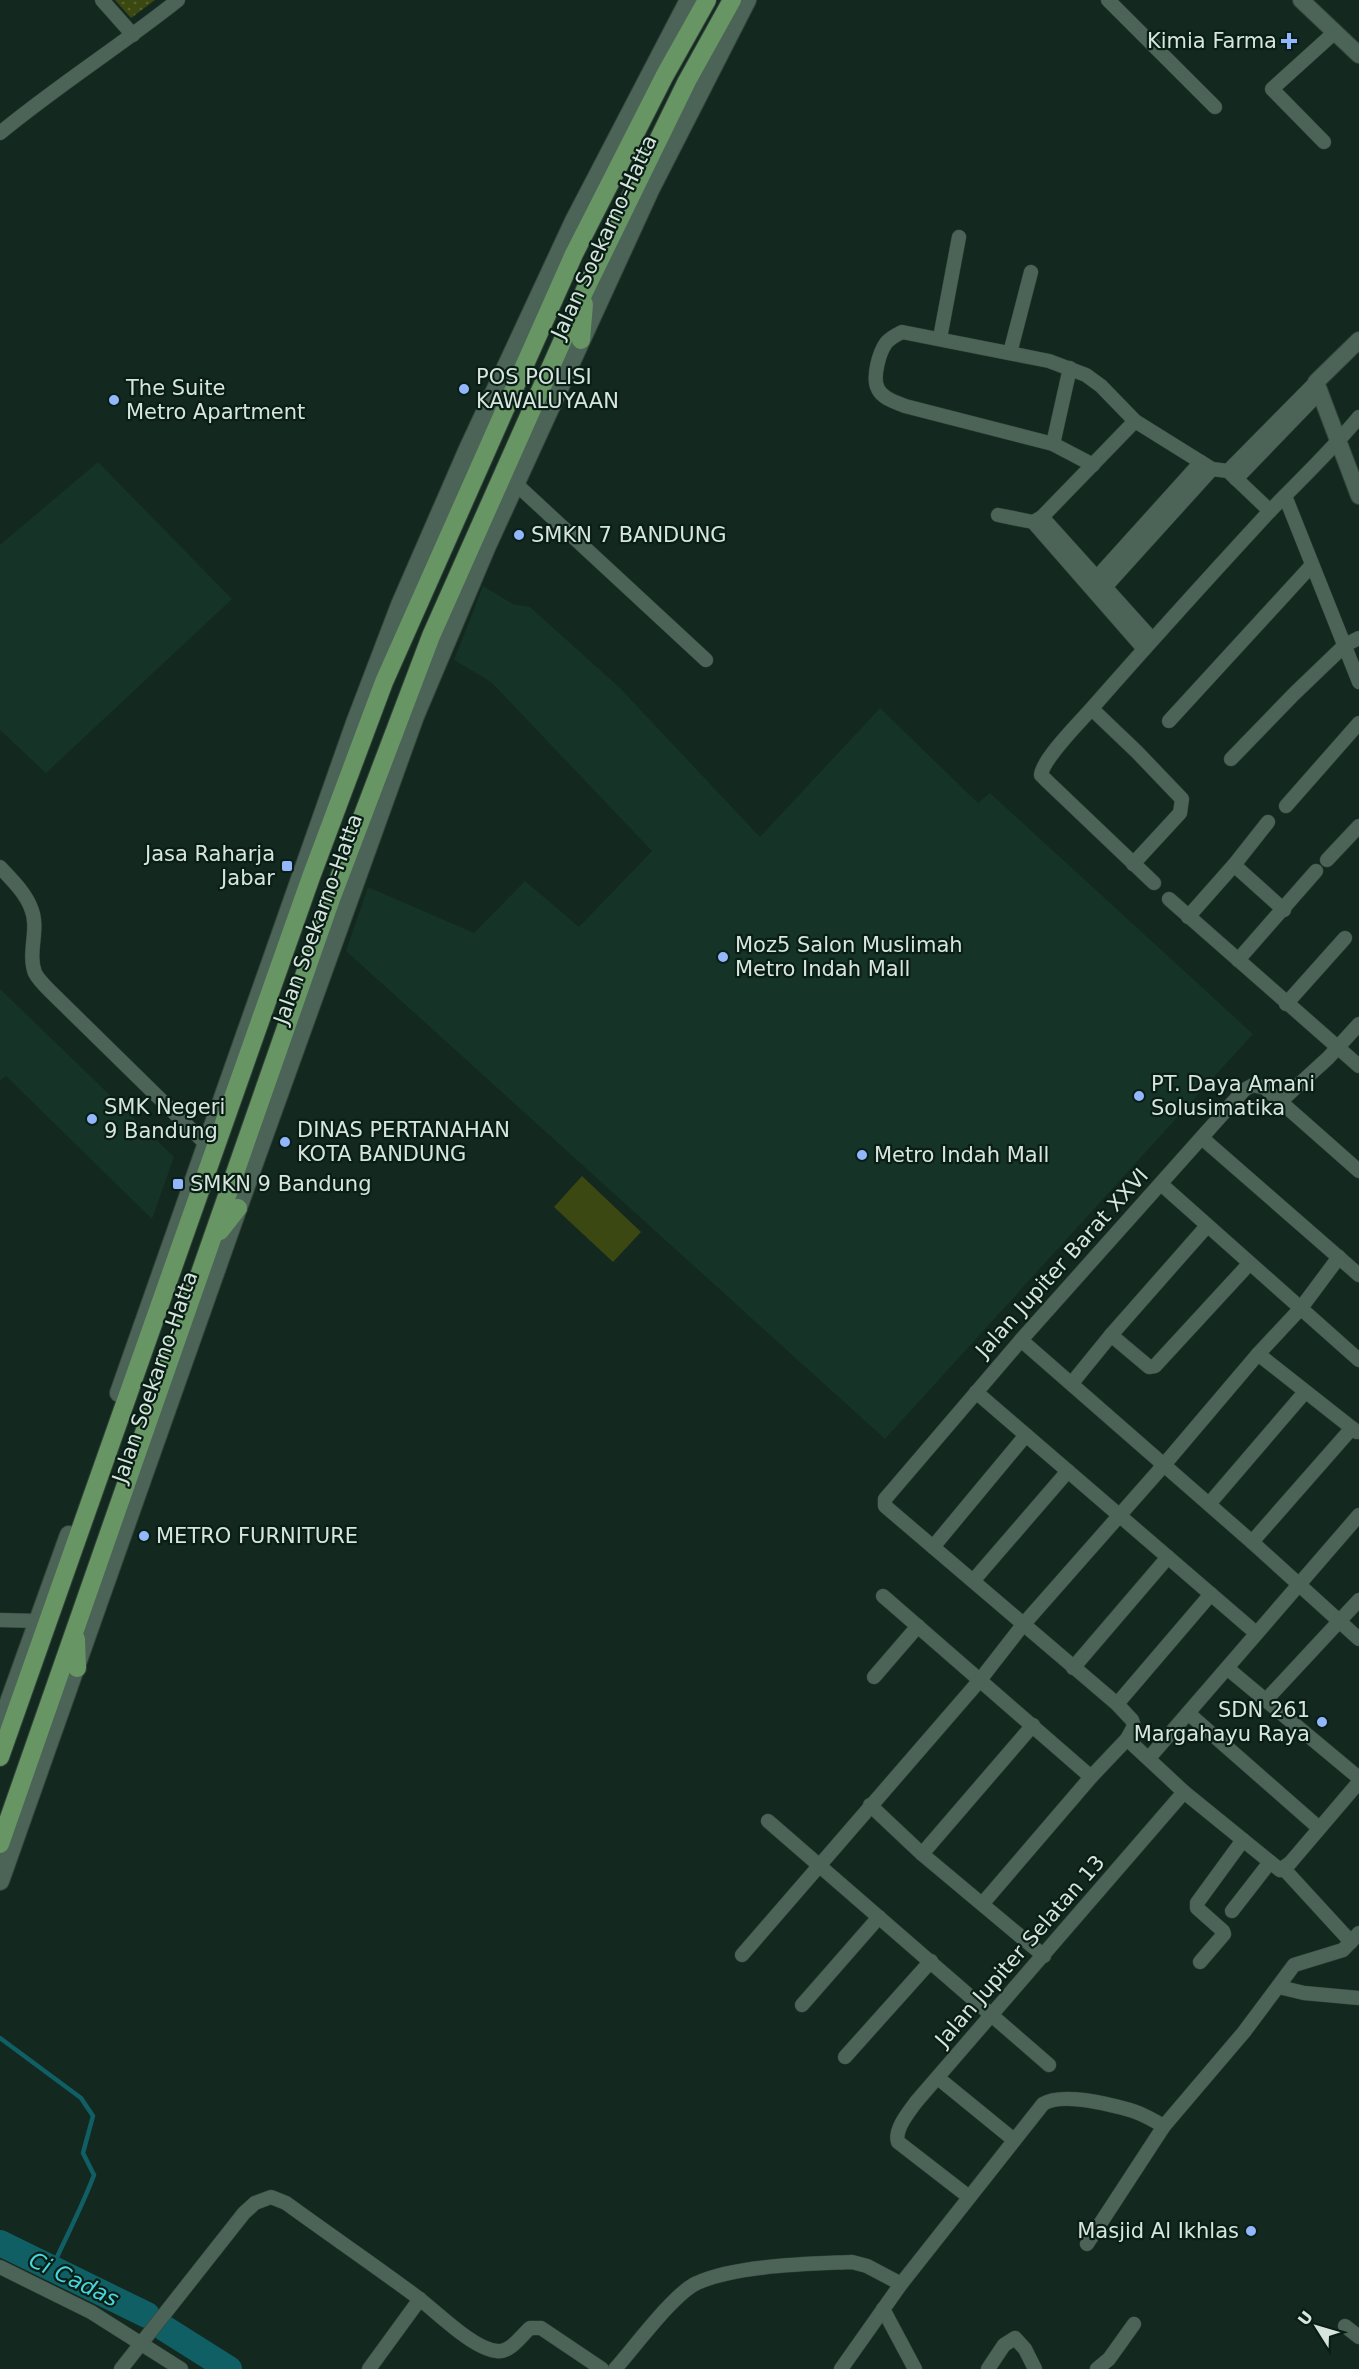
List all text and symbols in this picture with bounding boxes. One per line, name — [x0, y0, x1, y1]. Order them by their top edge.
place label: Kimia Farma — [1147, 29, 1277, 53]
marker: Kimia Farma — [1282, 34, 1296, 48]
street label: Jalan Soekarno-Hatta — [545, 131, 662, 344]
place label: POS POLISI KAWALUYAAN — [476, 365, 619, 413]
place label: The Suite Metro Apartment — [125, 376, 305, 424]
marker: POS POLISI KAWALUYAAN — [457, 382, 471, 396]
marker: The Suite Metro Apartment — [107, 393, 121, 407]
place label: SMKN 7 BANDUNG — [531, 523, 727, 547]
marker: SMKN 7 BANDUNG — [512, 528, 526, 542]
street label: Jalan Soekarno-Hatta — [268, 811, 367, 1029]
place label: Jasa Raharja Jabar — [143, 842, 275, 890]
marker: Jasa Raharja Jabar — [280, 859, 294, 873]
place label: Moz5 Salon Muslimah Metro Indah Mall — [735, 933, 963, 981]
marker: Moz5 Salon Muslimah Metro Indah Mall — [716, 950, 730, 964]
place label: PT. Daya Amani Solusimatika — [1151, 1072, 1315, 1120]
marker: PT. Daya Amani Solusimatika — [1132, 1089, 1146, 1103]
place label: SMK Negeri 9 Bandung — [104, 1095, 225, 1143]
marker: SMK Negeri 9 Bandung — [85, 1112, 99, 1126]
place label: DINAS PERTANAHAN KOTA BANDUNG — [297, 1118, 510, 1166]
marker: DINAS PERTANAHAN KOTA BANDUNG — [278, 1135, 292, 1149]
place label: Metro Indah Mall — [874, 1143, 1049, 1167]
marker: Metro Indah Mall — [855, 1148, 869, 1162]
street label: Jalan Jupiter Barat XXVI — [969, 1164, 1153, 1364]
place label: SMKN 9 Bandung — [190, 1172, 372, 1196]
marker: SMKN 9 Bandung — [171, 1177, 185, 1191]
street label: Jalan Soekarno-Hatta — [107, 1268, 202, 1488]
place label: METRO FURNITURE — [156, 1524, 358, 1548]
marker: METRO FURNITURE — [137, 1529, 151, 1543]
place label: SDN 261 Margahayu Raya — [1134, 1698, 1310, 1746]
marker: SDN 261 Margahayu Raya — [1315, 1715, 1329, 1729]
street label: Jalan Jupiter Selatan 13 — [929, 1850, 1110, 2053]
place label: Masjid Al Ikhlas — [1077, 2219, 1239, 2243]
marker: Masjid Al Ikhlas — [1244, 2224, 1258, 2238]
water label: Ci Cadas — [25, 2247, 123, 2312]
north arrow — [1287, 2297, 1347, 2357]
text: U — [1294, 2307, 1317, 2329]

